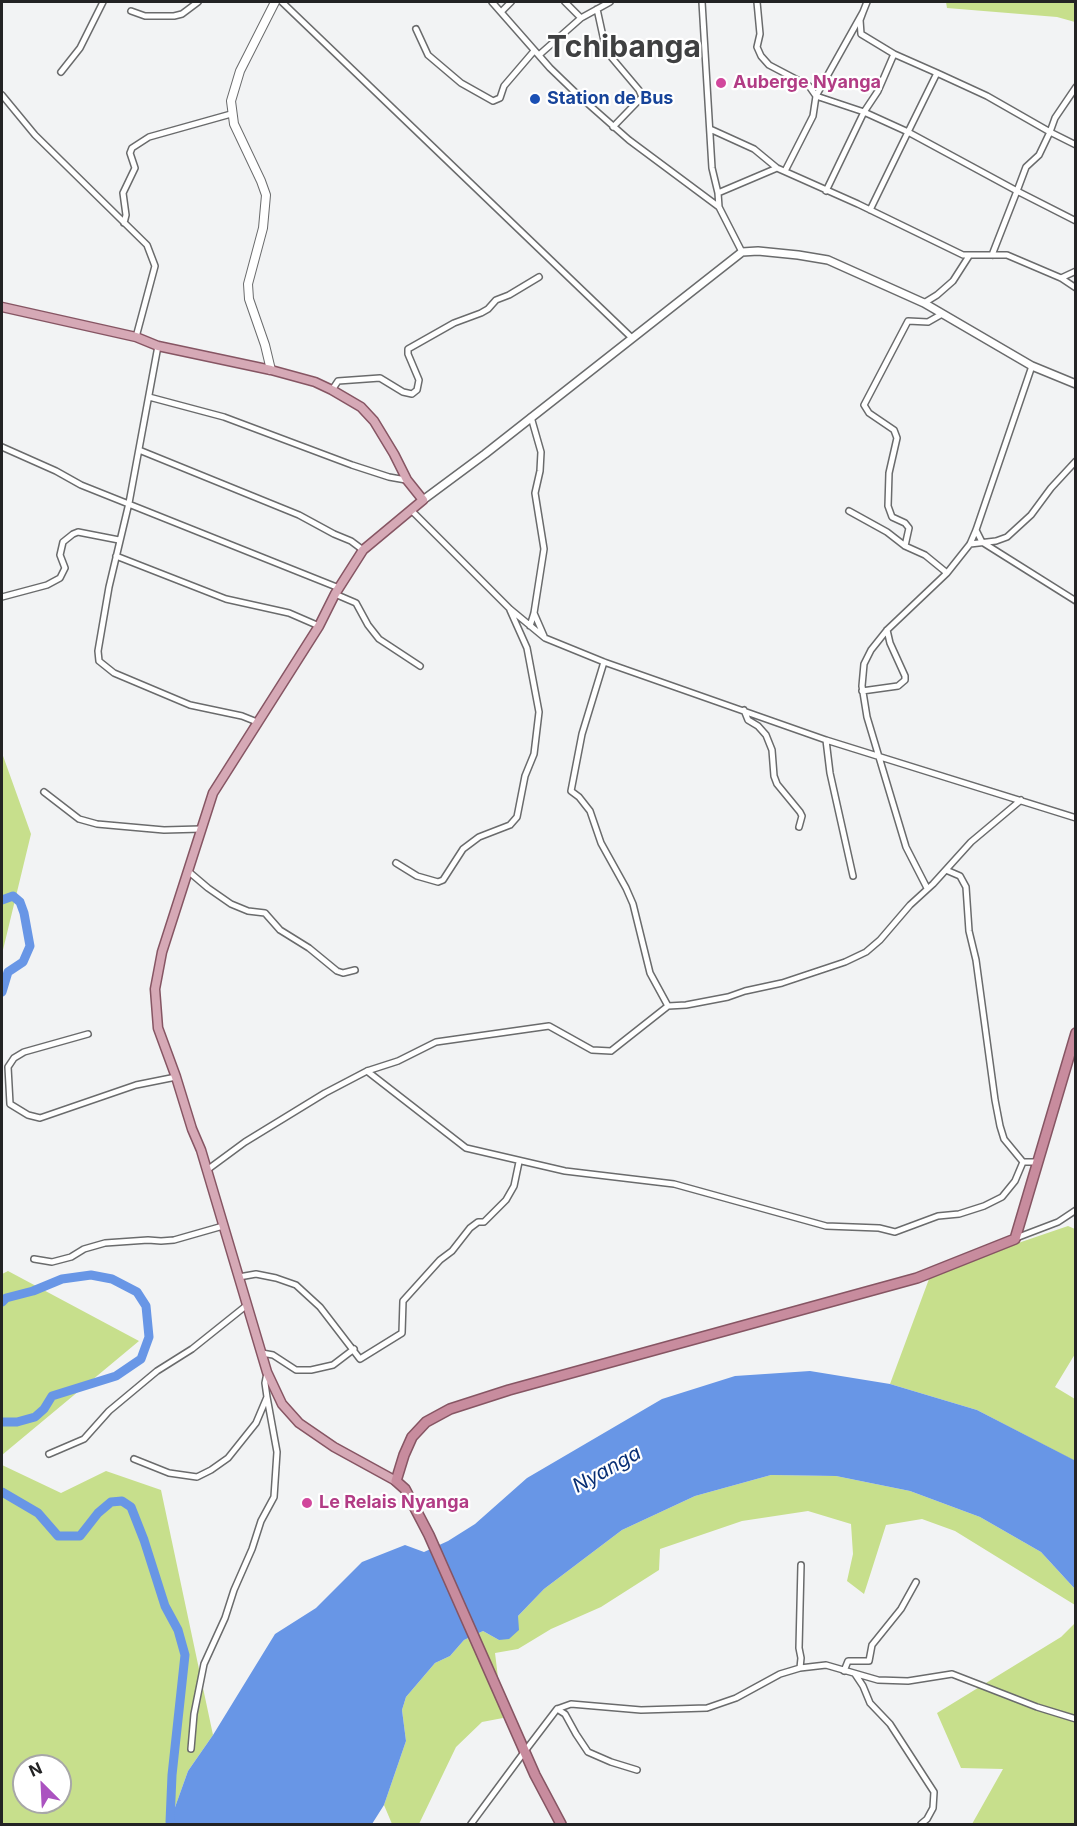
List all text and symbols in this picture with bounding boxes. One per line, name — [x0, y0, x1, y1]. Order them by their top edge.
district label: Tchibanga — [547, 30, 701, 66]
place label: Auberge Nyanga — [733, 72, 881, 94]
marker: Auberge Nyanga — [714, 76, 728, 90]
place label: Station de Bus — [547, 88, 673, 110]
marker: Station de Bus — [528, 92, 542, 106]
water label: Nyanga — [569, 1441, 645, 1499]
place label: Le Relais Nyanga — [319, 1492, 469, 1514]
marker: Le Relais Nyanga — [300, 1496, 314, 1510]
north arrow — [12, 1754, 72, 1814]
text: N — [26, 1758, 45, 1781]

